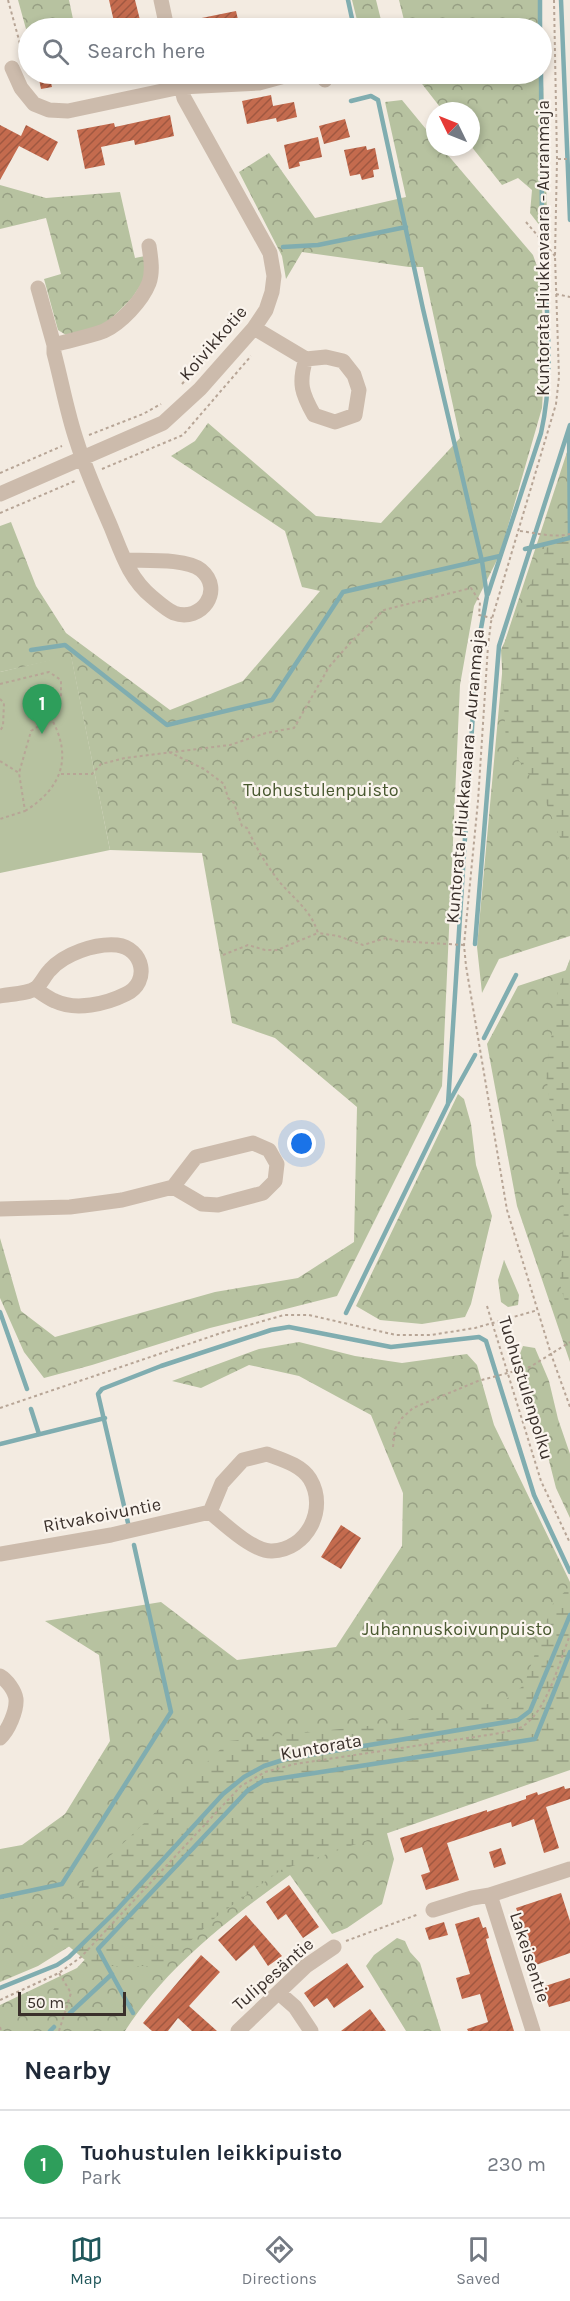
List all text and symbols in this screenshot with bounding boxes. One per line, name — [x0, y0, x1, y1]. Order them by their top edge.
search box — [18, 18, 552, 84]
icon: search — [39, 35, 72, 68]
text: Search here — [87, 38, 205, 64]
street label: Kuntorata Hiukkavaara - Auranmaja — [532, 100, 554, 396]
north arrow — [426, 102, 480, 156]
street label: Koivikkotie — [175, 301, 251, 385]
street label: Kuntorata Hiukkavaara - Auranmaja — [441, 628, 489, 924]
pin: 1 — [22, 684, 62, 734]
park label: Tuohustulenpuisto — [243, 779, 399, 801]
your location — [287, 1129, 316, 1158]
street label: Tuohustulenpolku — [494, 1314, 558, 1462]
street label: Ritvakoivuntie — [41, 1493, 163, 1537]
park label: Juhannuskoivunpuisto — [362, 1618, 552, 1640]
street label: Kuntorata — [279, 1729, 363, 1765]
street label: Lakeisentie — [505, 1909, 555, 2005]
street label: Tulipesäntie — [228, 1933, 318, 2015]
scale bar — [18, 1989, 126, 2016]
text: 50 m — [27, 1993, 64, 2012]
text: Nearby — [24, 2055, 111, 2086]
text: Tuohustulen leikkipuisto — [81, 2140, 342, 2166]
text: 1 — [40, 2153, 47, 2176]
text: 230 m — [487, 2153, 546, 2176]
text: Park — [81, 2166, 122, 2189]
tab: Map — [70, 2233, 103, 2288]
tab: Directions — [242, 2233, 317, 2288]
tab: Saved — [456, 2233, 500, 2288]

